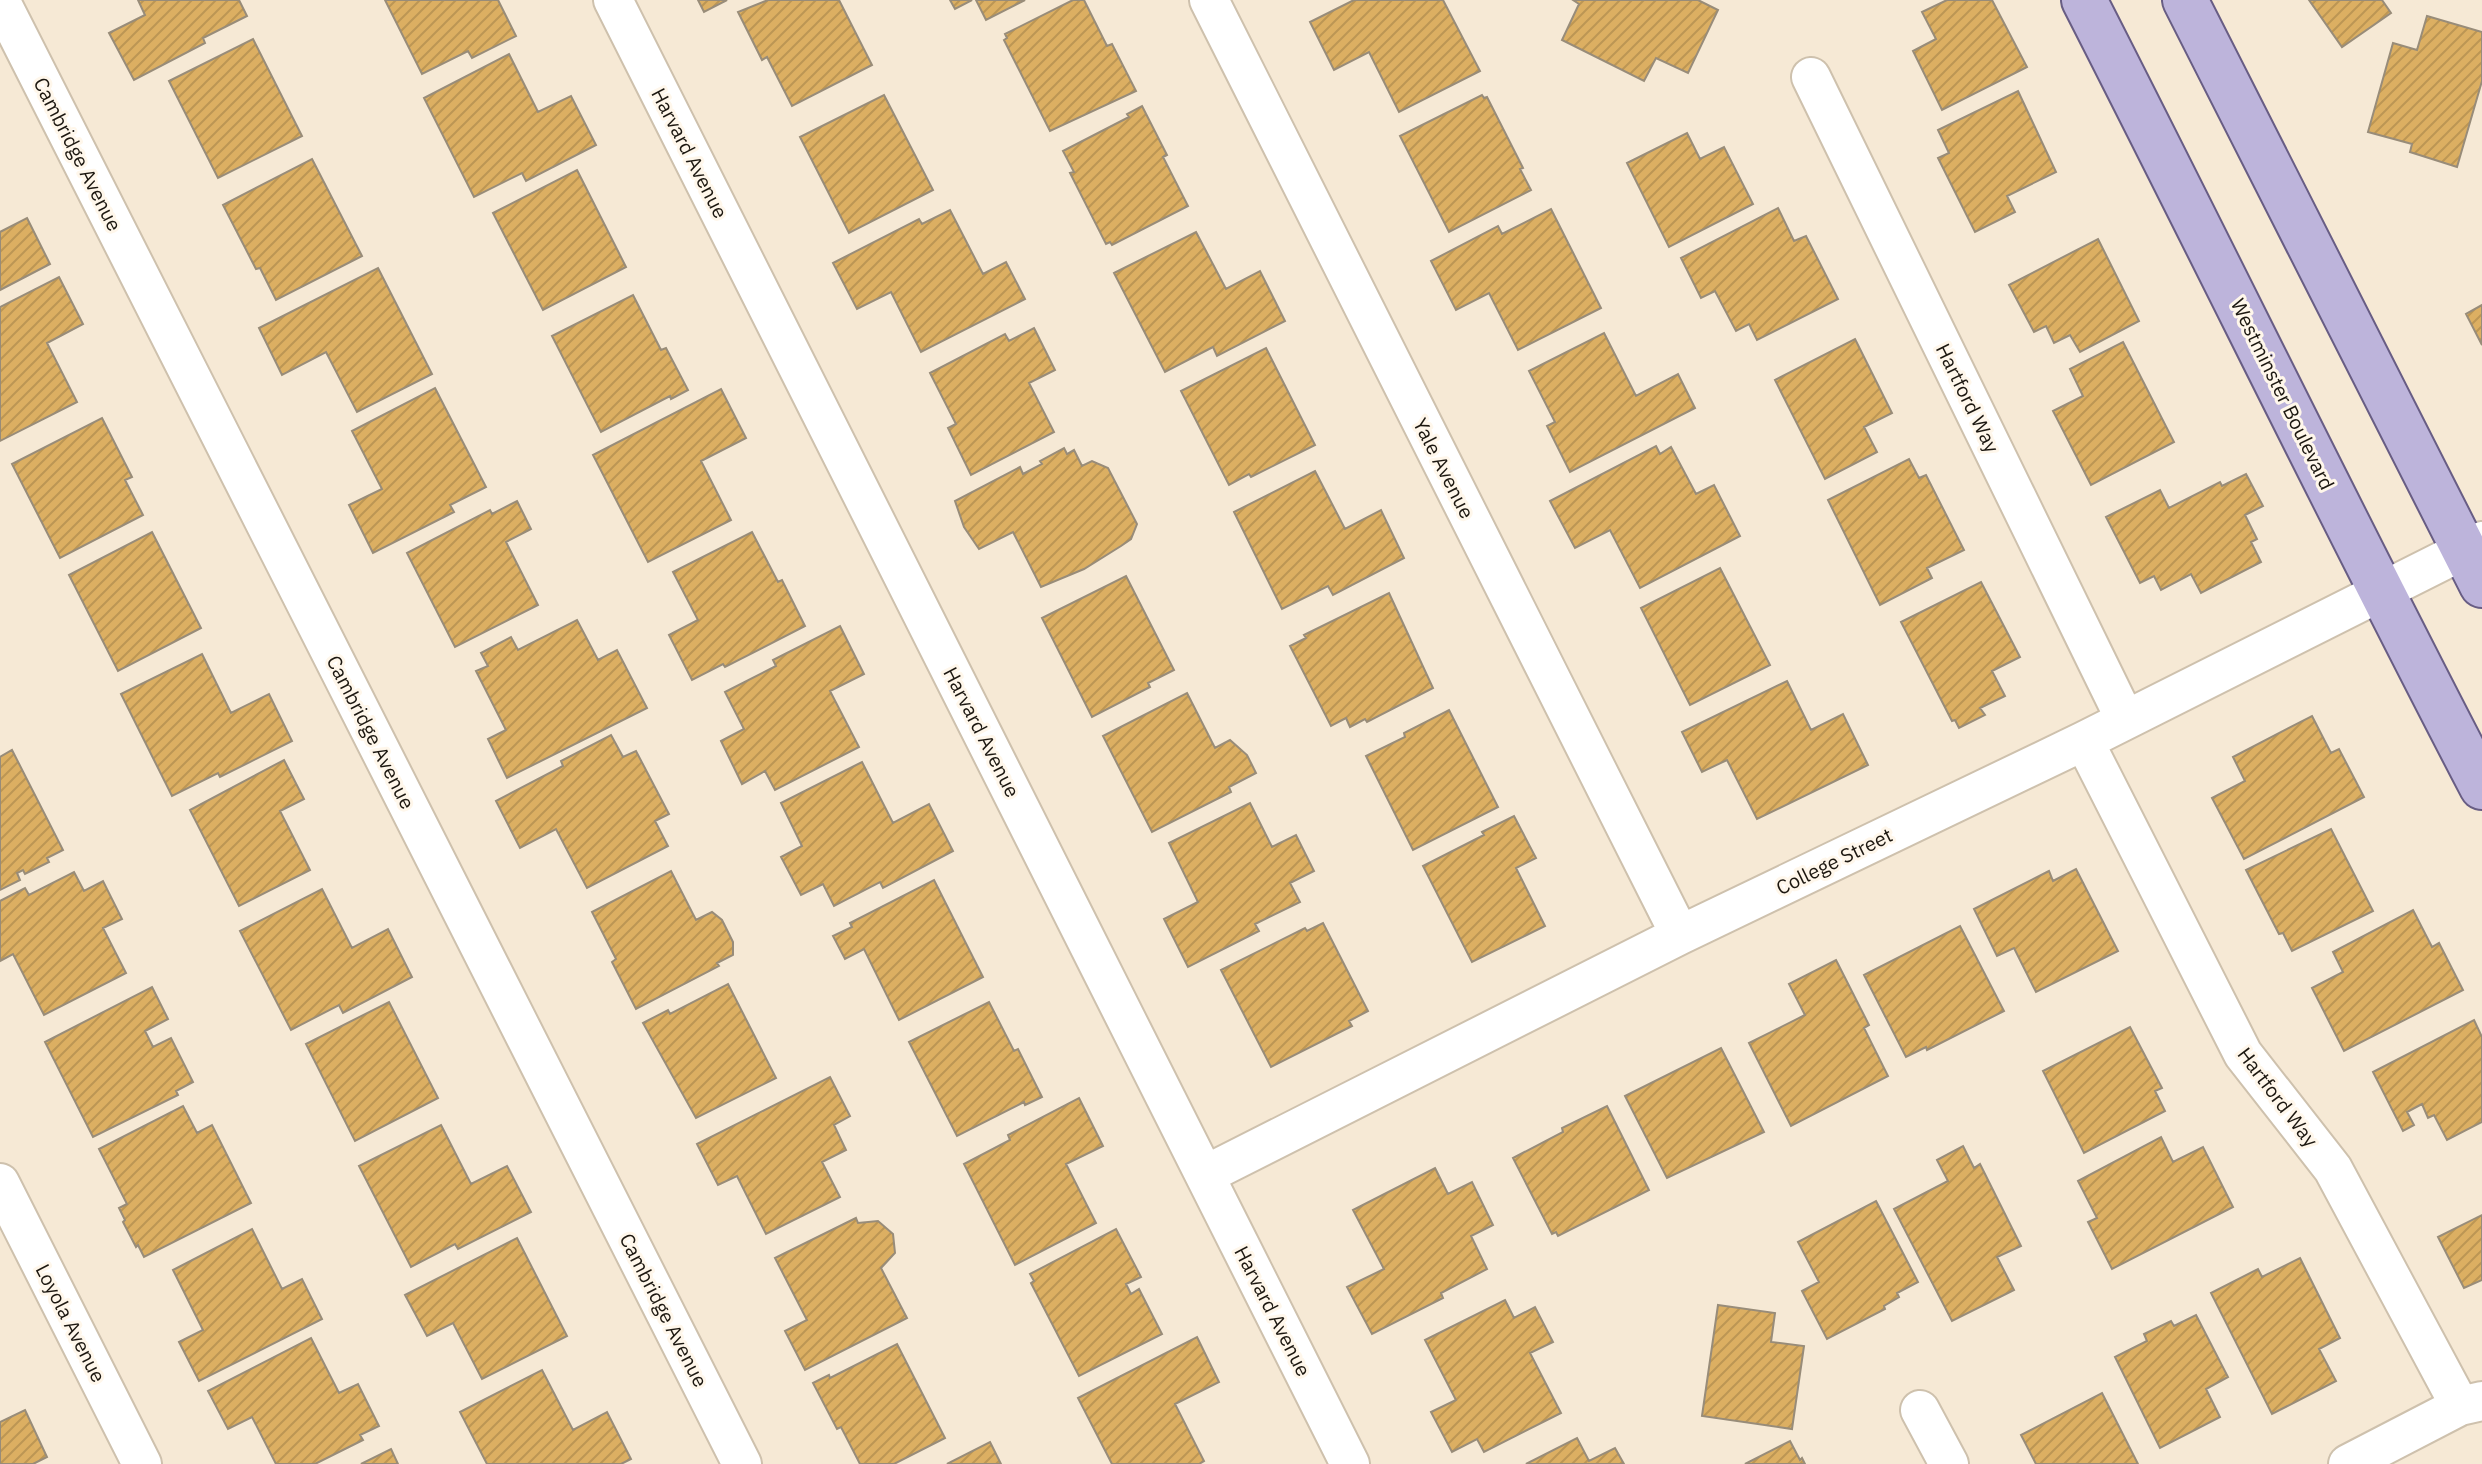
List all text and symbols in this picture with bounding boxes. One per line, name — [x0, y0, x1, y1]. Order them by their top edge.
street label: Cambridge Avenue — [28, 73, 128, 235]
street label: Harvard Avenue — [646, 83, 734, 223]
street label: Westminster Boulevard — [2225, 294, 2341, 494]
street label: Hartford Way — [1930, 339, 2006, 457]
street label: Yale Avenue — [1407, 413, 1481, 523]
street label: Cambridge Avenue — [321, 651, 421, 813]
street label: Harvard Avenue — [938, 662, 1026, 802]
street label: College Street — [1771, 821, 1897, 901]
street label: Hartford Way — [2232, 1042, 2324, 1152]
street label: Cambridge Avenue — [614, 1229, 714, 1391]
street label: Harvard Avenue — [1229, 1241, 1317, 1381]
street label: Loyola Avenue — [30, 1259, 112, 1387]

